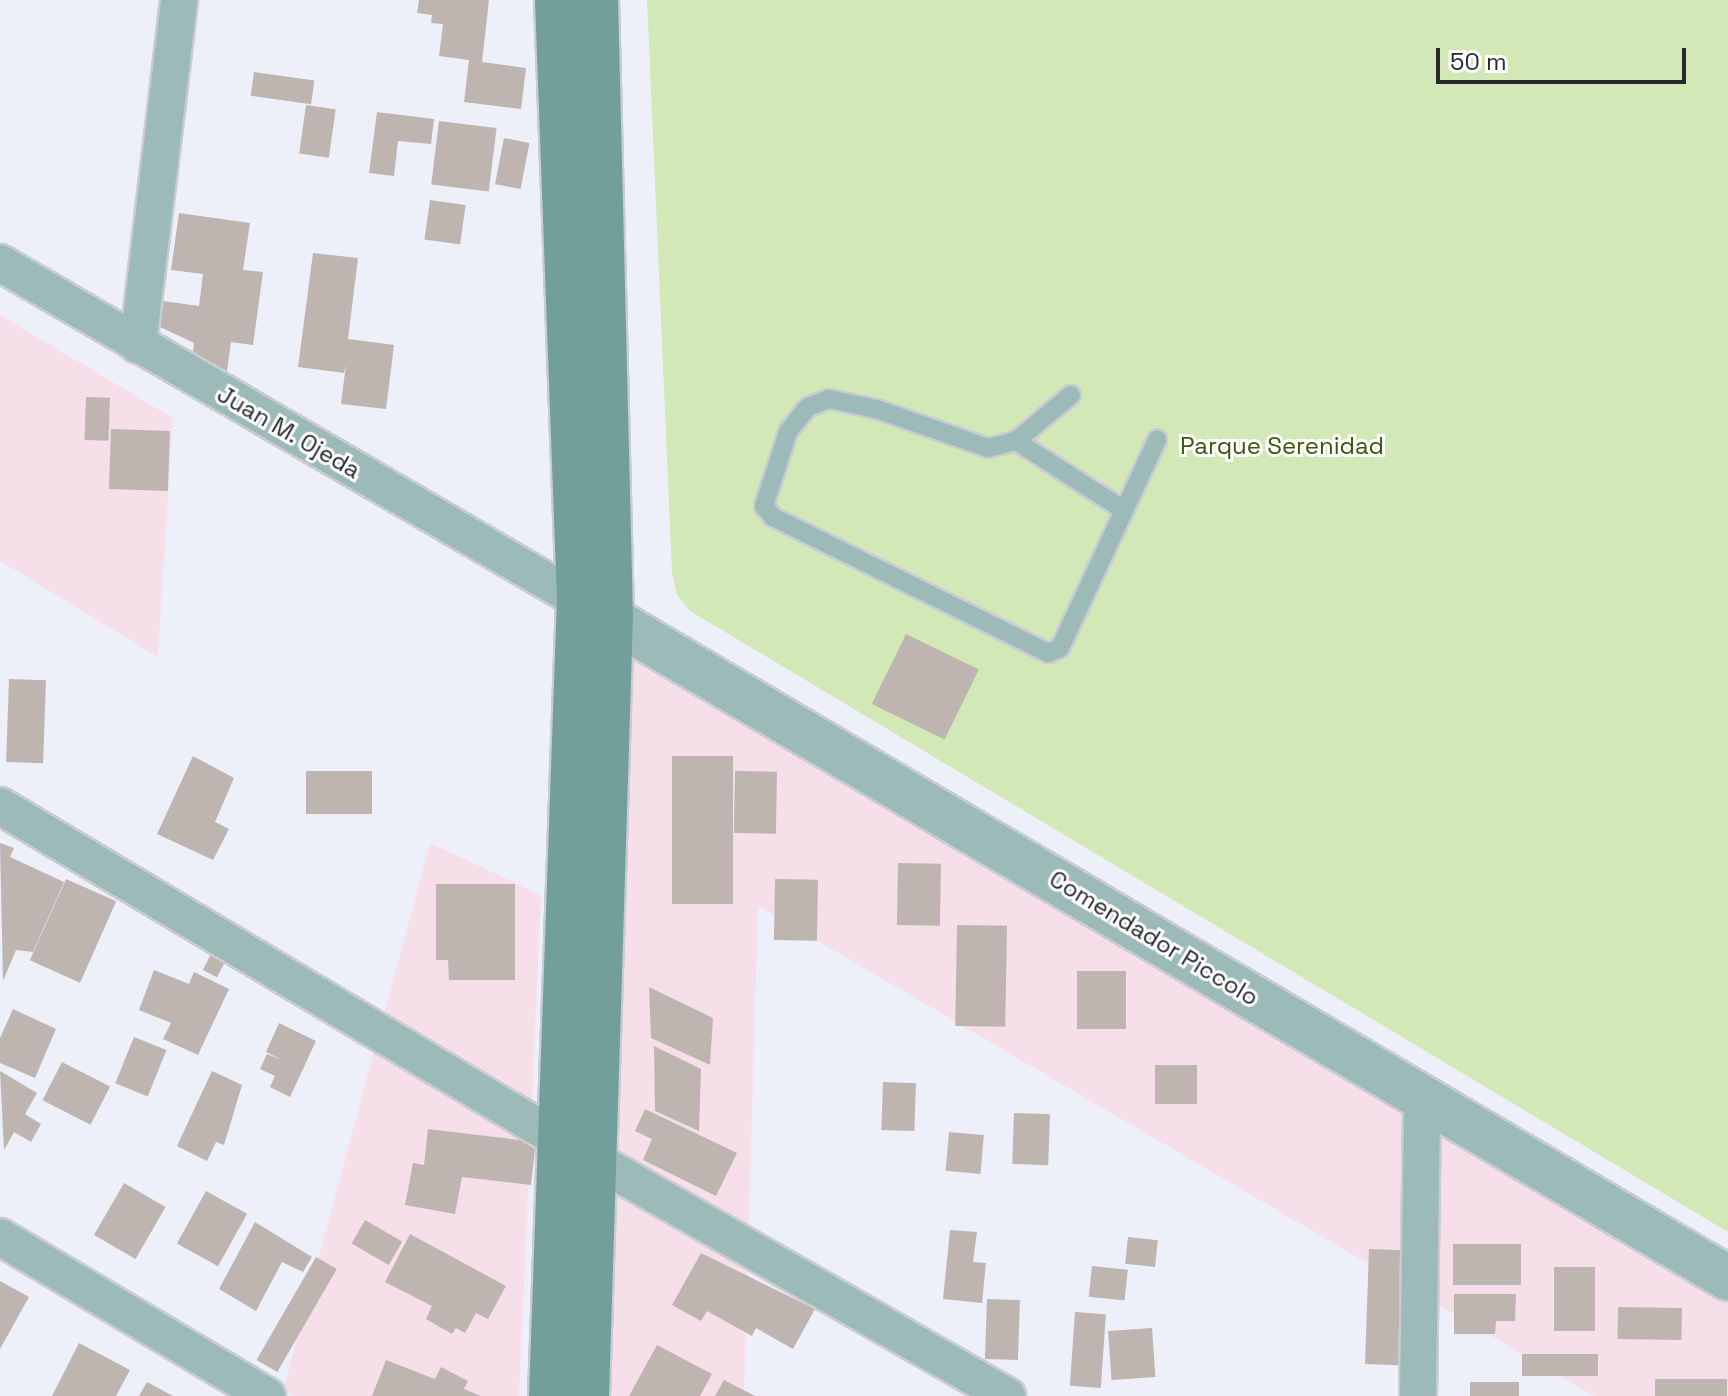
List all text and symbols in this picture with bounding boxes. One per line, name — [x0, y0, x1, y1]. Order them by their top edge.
scale bar — [1440, 32, 1690, 82]
text: 50 m — [1450, 46, 1507, 77]
street label: Juan M. Ojeda — [212, 379, 366, 485]
park label: Parque Serenidad — [1180, 432, 1384, 460]
street label: Comendador Piccolo — [1044, 864, 1264, 1012]

